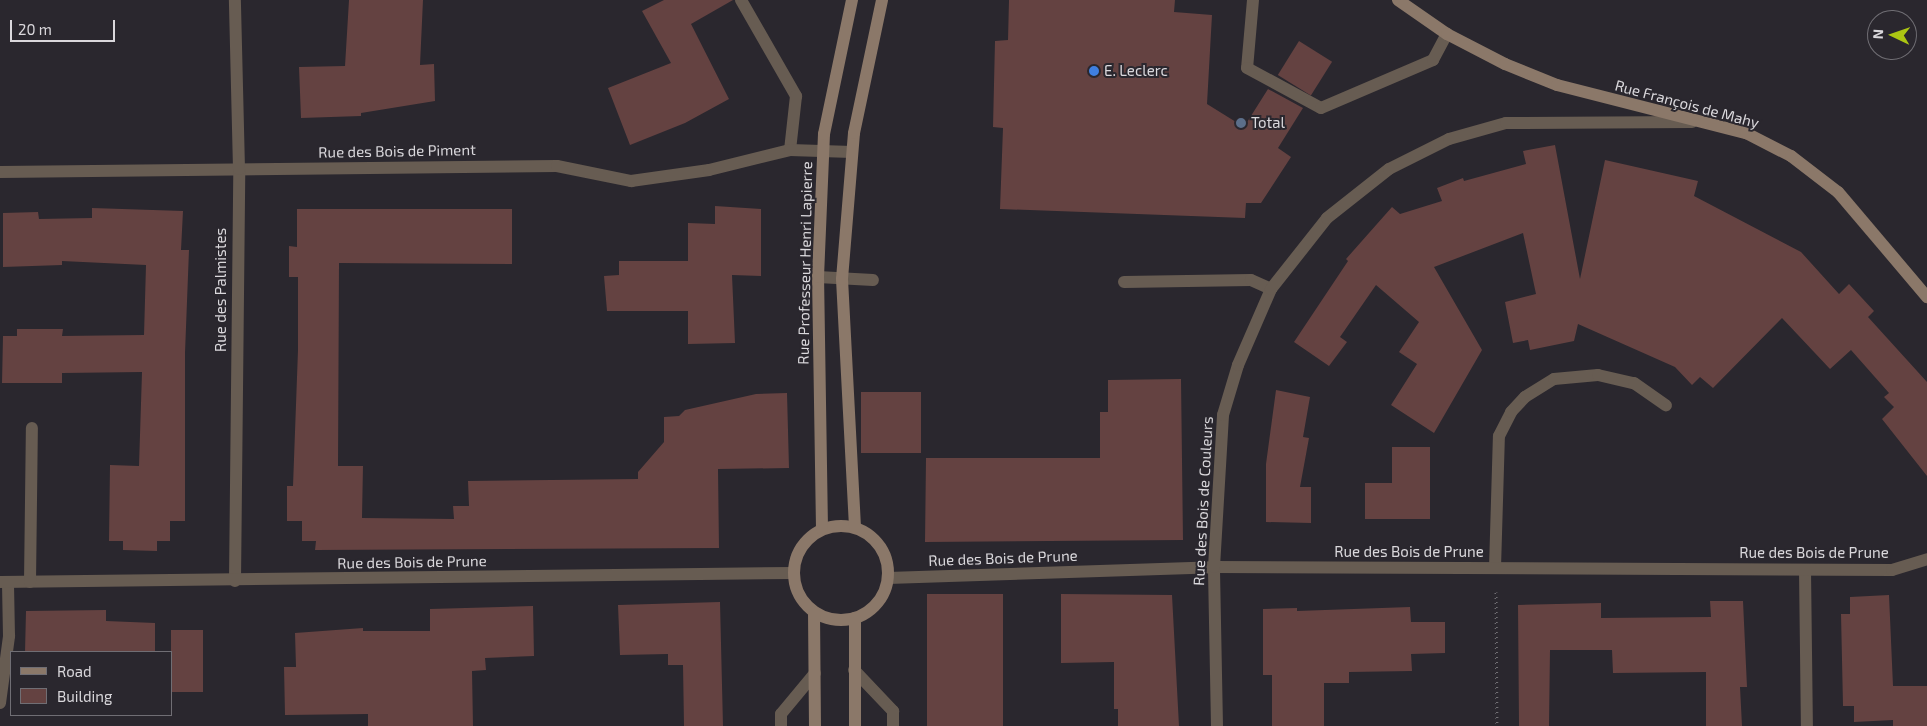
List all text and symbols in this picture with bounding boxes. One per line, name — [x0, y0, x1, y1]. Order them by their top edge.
scale bar — [12, 10, 118, 42]
north arrow — [1867, 10, 1917, 60]
text: 20 m — [18, 20, 52, 38]
text: N — [1869, 29, 1886, 40]
place label: E. Leclerc — [1104, 62, 1168, 80]
marker: E. Leclerc — [1088, 65, 1100, 77]
street label: Rue François de Mahy — [1613, 76, 1761, 132]
place label: Total — [1251, 114, 1285, 132]
marker: Total — [1235, 117, 1247, 129]
street label: Rue des Bois de Piment — [318, 141, 476, 161]
street label: Rue Professeur Henri Lapierre — [794, 161, 816, 365]
street label: Rue des Palmistes — [212, 228, 230, 352]
street label: Rue des Bois de Couleurs — [1190, 416, 1216, 586]
street label: Rue des Bois de Prune — [1334, 543, 1484, 561]
street label: Rue des Bois de Prune — [1739, 544, 1889, 562]
street label: Rue des Bois de Prune — [928, 546, 1078, 570]
street label: Rue des Bois de Prune — [337, 552, 487, 572]
legend — [10, 651, 172, 716]
text: Road — [57, 662, 92, 680]
text: Building — [57, 687, 112, 705]

